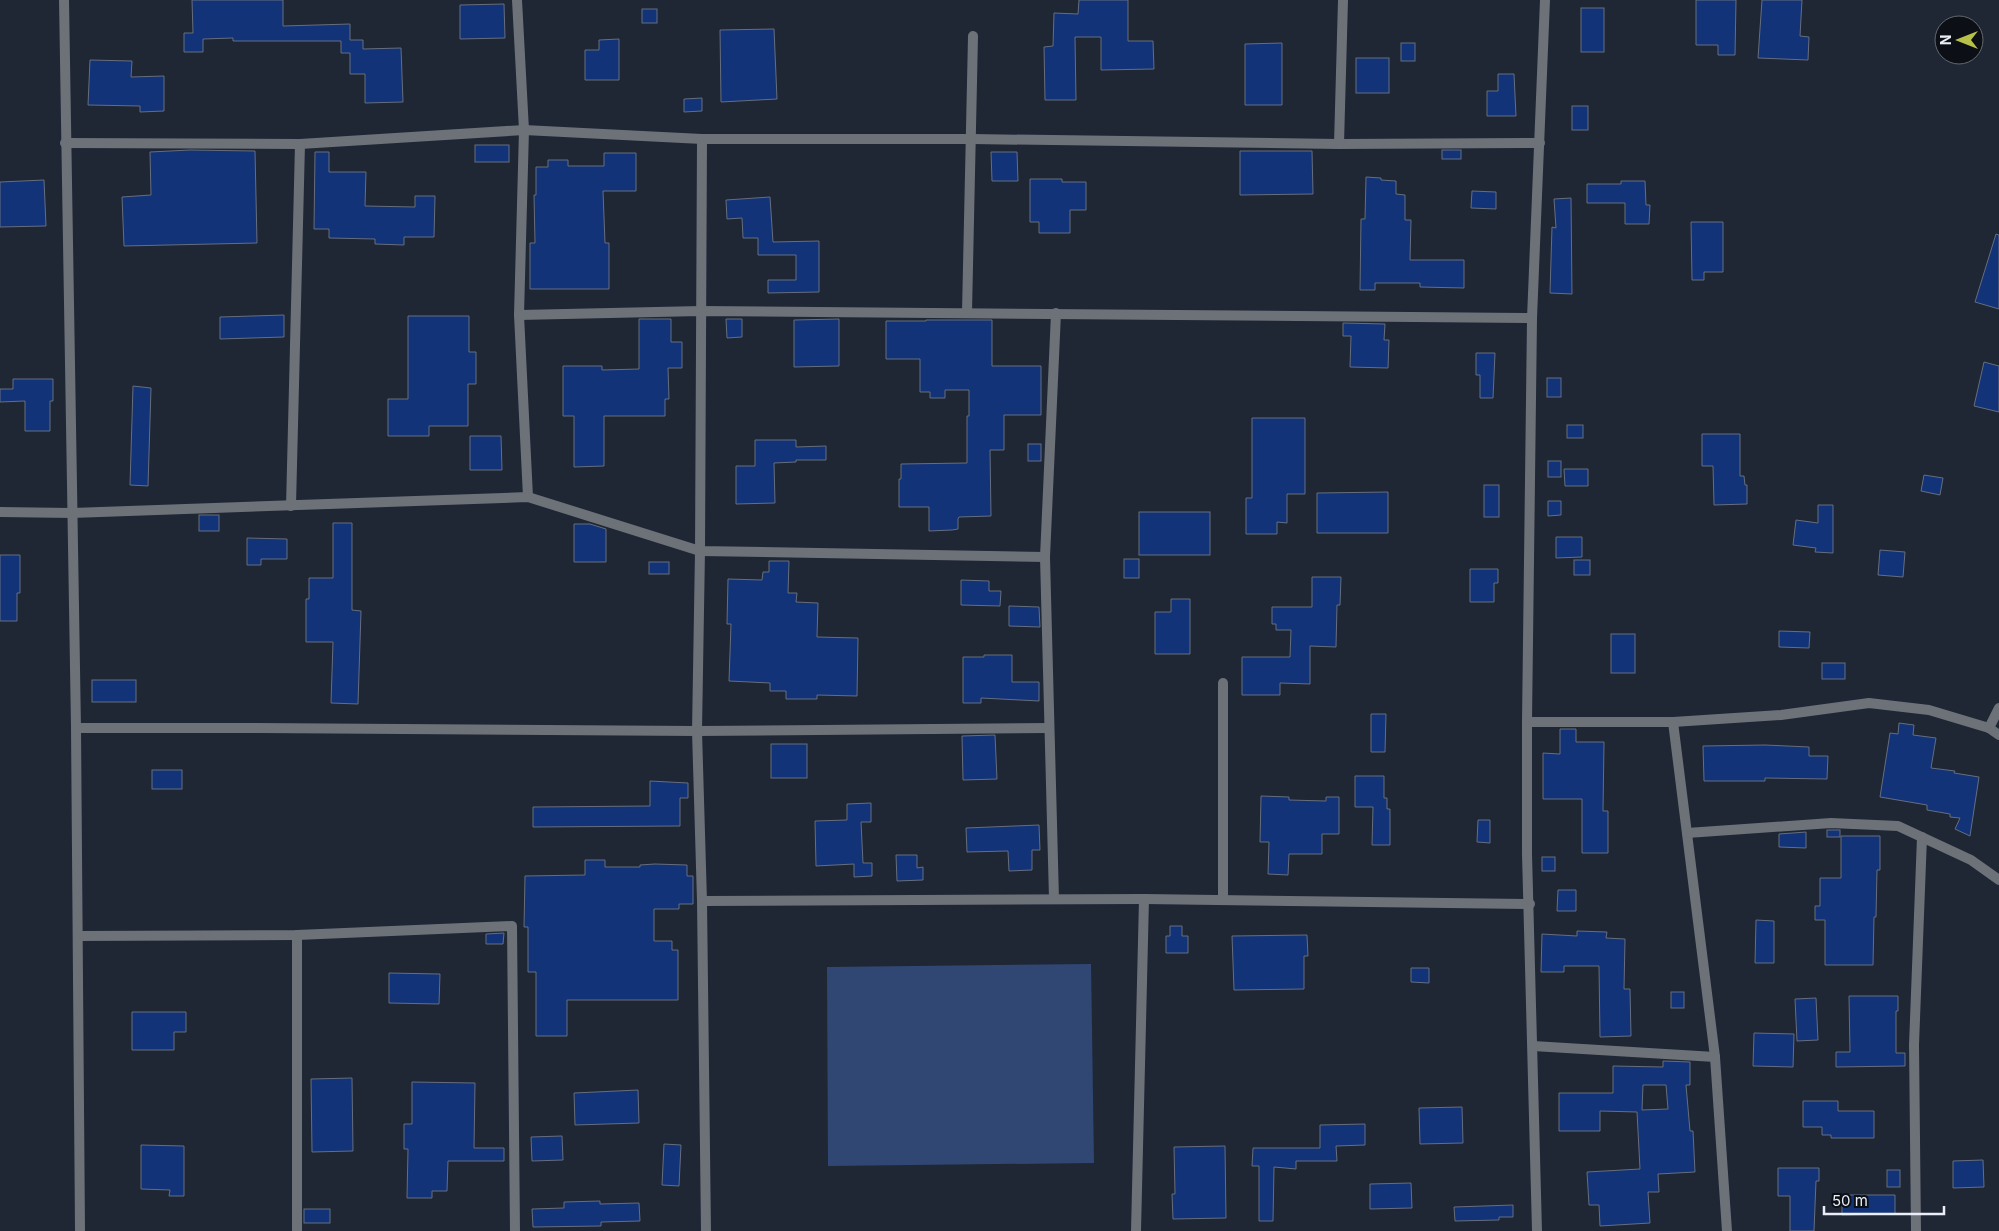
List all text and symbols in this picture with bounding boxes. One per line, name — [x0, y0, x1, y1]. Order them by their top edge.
north arrow — [1934, 15, 1984, 65]
text: N — [1937, 35, 1954, 45]
scale bar — [1824, 1184, 1944, 1216]
text: 50 m — [1832, 1191, 1868, 1210]

